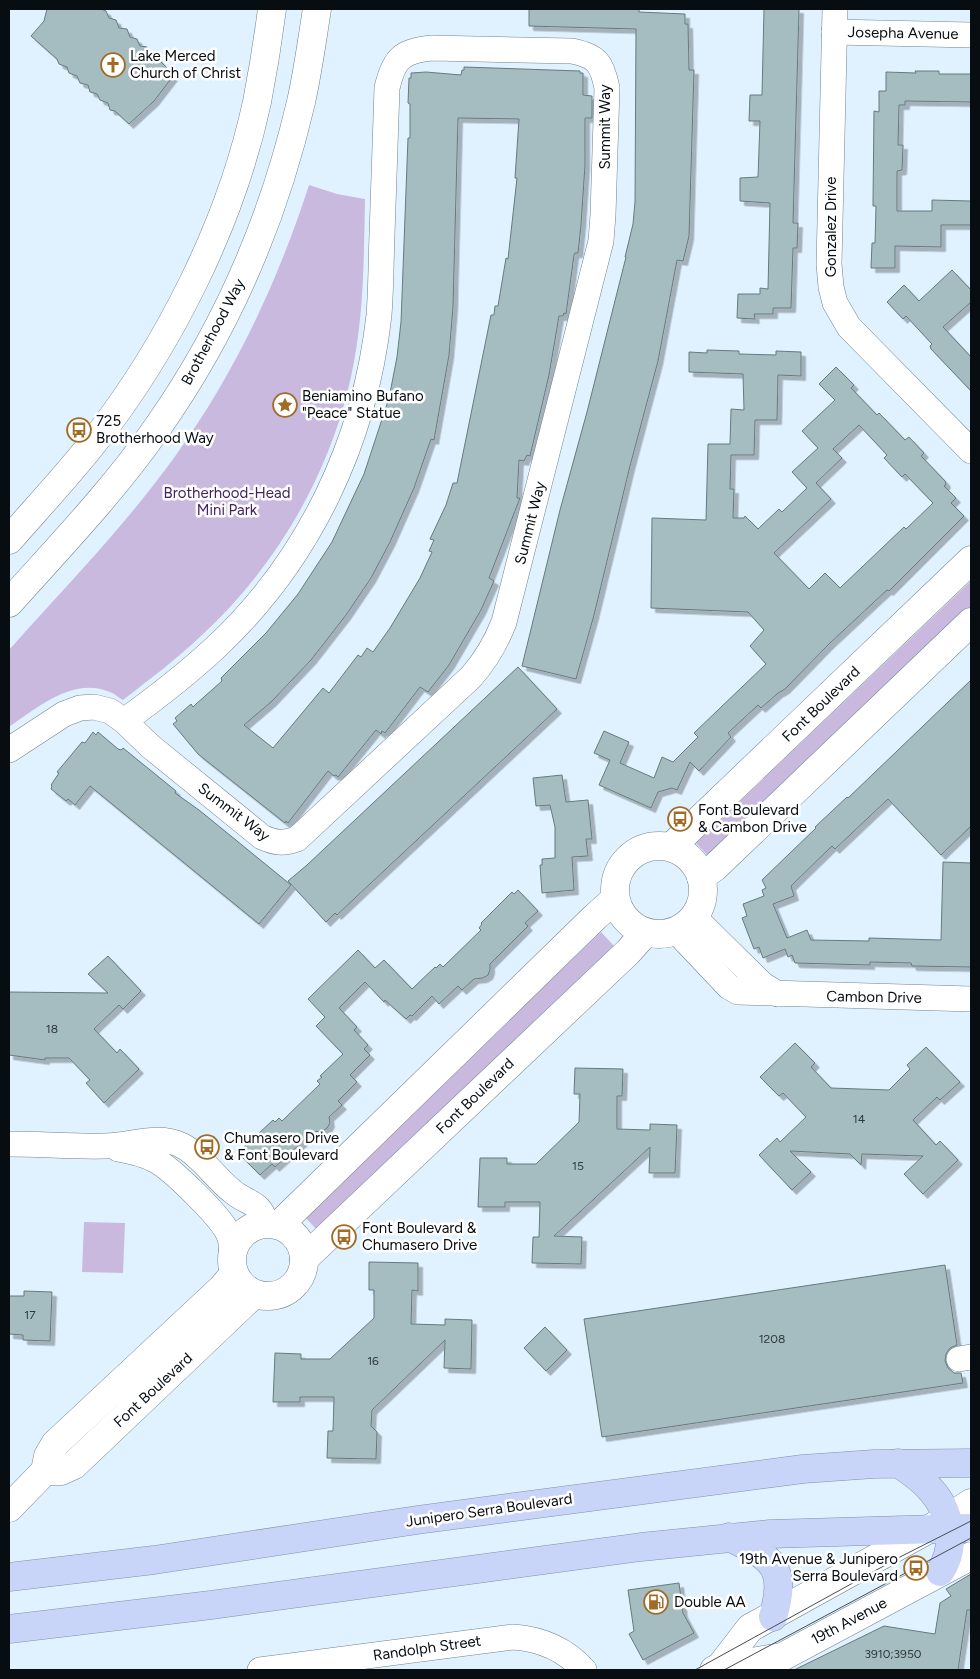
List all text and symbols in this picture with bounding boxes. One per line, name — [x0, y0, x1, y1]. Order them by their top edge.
street label: Josepha Avenue — [847, 23, 959, 43]
place label: Lake Merced Church of Christ — [130, 47, 241, 82]
church icon: Lake Merced Church of Christ — [100, 52, 126, 78]
street label: Summit Way — [596, 84, 614, 170]
street label: Gonzalez Drive — [822, 177, 840, 277]
street label: Brotherhood Way — [177, 276, 249, 388]
place label: Beniamino Bufano "Peace" Statue — [302, 387, 424, 422]
place icon: Beniamino Bufano "Peace" Statue — [272, 392, 298, 418]
place label: 725 Brotherhood Way — [96, 412, 214, 447]
bus stop icon: 725 Brotherhood Way — [66, 417, 92, 443]
street label: Summit Way — [511, 479, 549, 567]
park label: Brotherhood-Head Mini Park — [164, 484, 290, 519]
street label: Font Boulevard — [778, 662, 864, 746]
street label: Summit Way — [195, 779, 274, 845]
place label: Font Boulevard & Cambon Drive — [698, 801, 807, 836]
bus stop icon: Font Boulevard & Cambon Drive — [667, 806, 693, 832]
street label: Cambon Drive — [826, 987, 922, 1007]
house number: 18 — [46, 1022, 58, 1036]
street label: Font Boulevard — [432, 1054, 518, 1138]
house number: 14 — [853, 1112, 866, 1126]
place label: Chumasero Drive & Font Boulevard — [224, 1129, 339, 1164]
bus stop icon: Chumasero Drive & Font Boulevard — [194, 1134, 220, 1160]
house number: 15 — [572, 1159, 584, 1173]
place label: Font Boulevard & Chumasero Drive — [362, 1219, 477, 1254]
bus stop icon: Font Boulevard & Chumasero Drive — [331, 1224, 357, 1250]
house number: 17 — [24, 1308, 36, 1322]
house number: 1208 — [759, 1332, 785, 1346]
street label: Font Boulevard — [110, 1349, 196, 1431]
house number: 16 — [367, 1354, 379, 1368]
street label: Junipero Serra Boulevard — [405, 1489, 573, 1531]
place label: 19th Avenue & Junipero Serra Boulevard — [739, 1550, 898, 1585]
bus stop icon: 19th Avenue & Junipero Serra Boulevard — [903, 1555, 929, 1581]
fuel station icon: Double AA — [643, 1589, 669, 1615]
place label: Double AA — [674, 1593, 746, 1611]
street label: 19th Avenue — [808, 1594, 890, 1648]
street label: Randolph Street — [372, 1631, 483, 1665]
house number: 3910;3950 — [865, 1647, 922, 1661]

